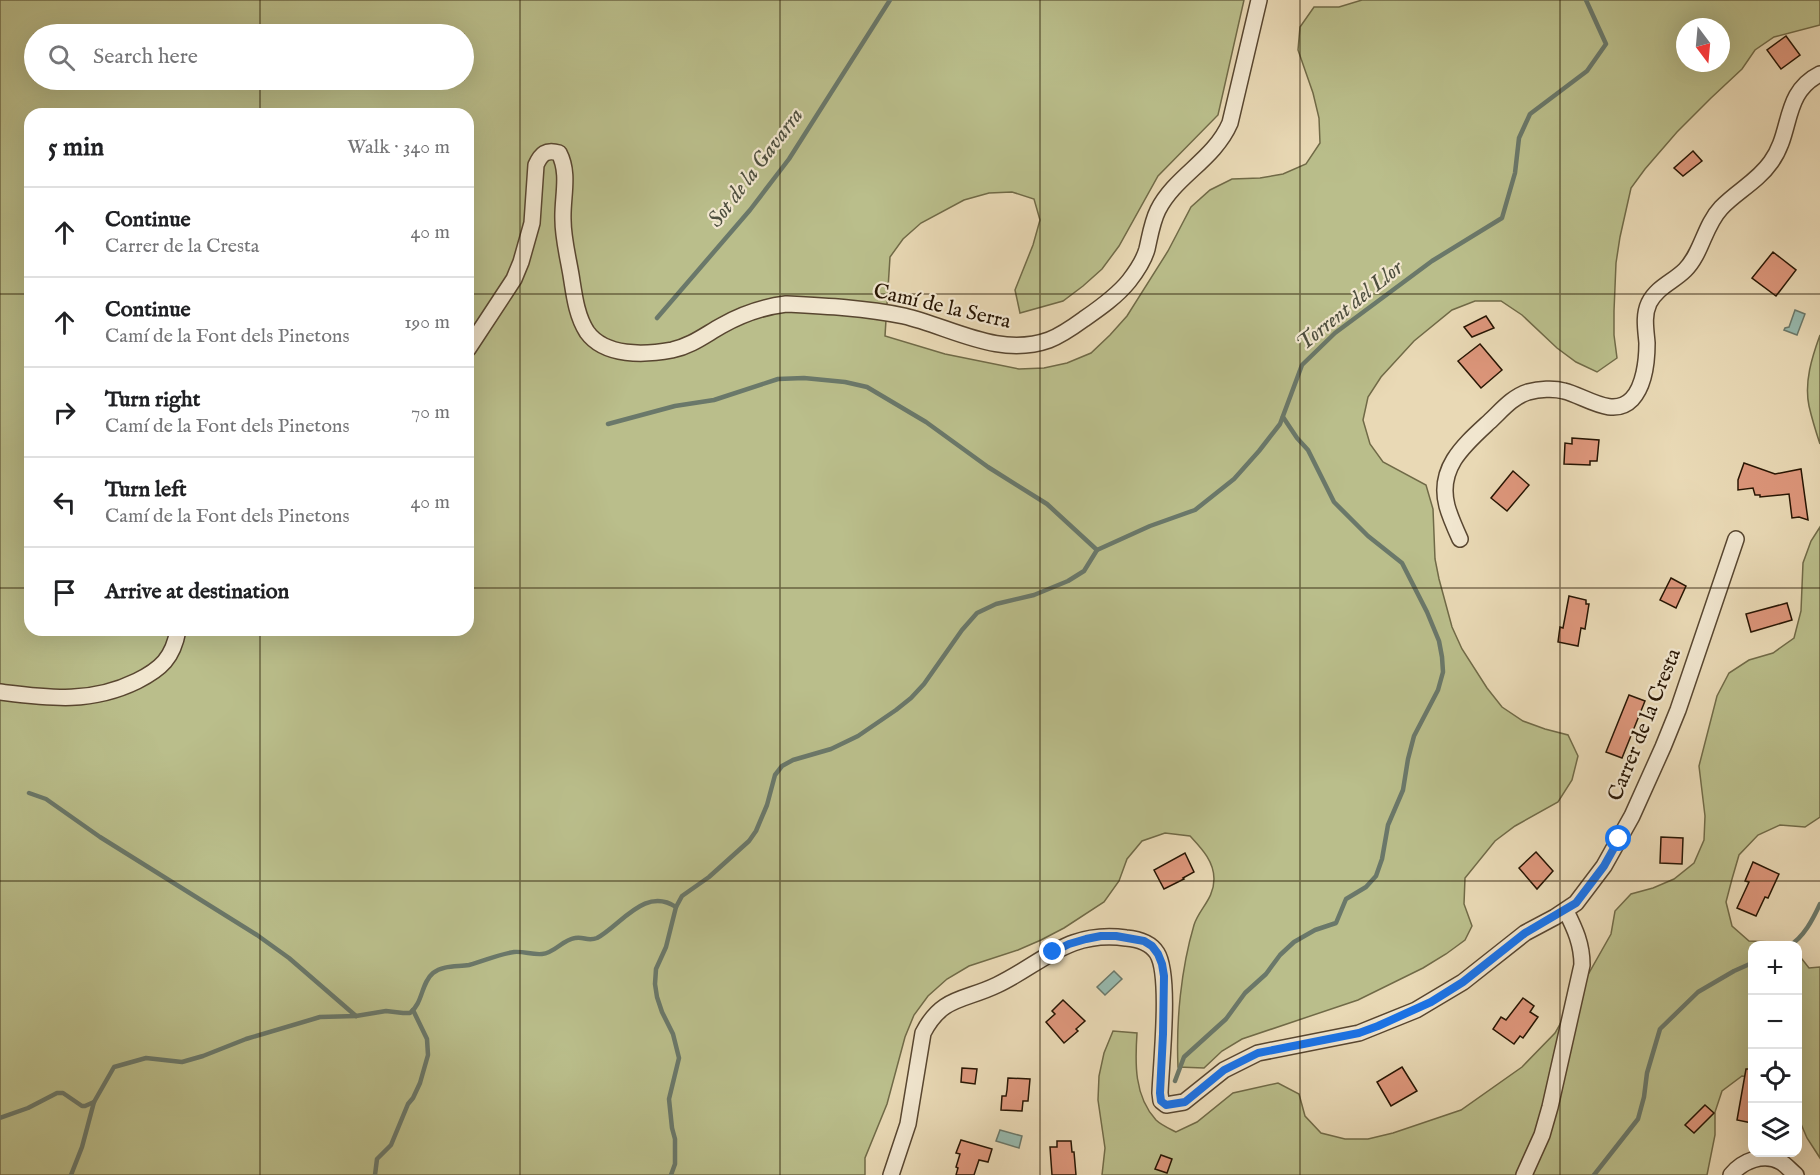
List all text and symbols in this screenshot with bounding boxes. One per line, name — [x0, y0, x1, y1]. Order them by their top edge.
north arrow — [1676, 18, 1730, 72]
search box — [24, 24, 474, 90]
icon: search — [45, 41, 78, 74]
text: Search here — [93, 43, 198, 71]
water label: Sot de la Gavarra — [702, 103, 810, 233]
text: 5 min — [48, 131, 104, 164]
text: Walk · 340 m — [347, 135, 450, 160]
text: Continue — [105, 206, 191, 234]
icon: ahead — [48, 216, 81, 249]
text: 40 m — [411, 220, 450, 245]
text: Carrer de la Cresta — [105, 234, 260, 259]
water label: Torrent del Llor — [1291, 253, 1410, 358]
street label: Camí de la Serra — [871, 278, 1014, 336]
text: Continue — [105, 296, 191, 324]
icon: ahead — [48, 306, 81, 339]
text: 190 m — [404, 310, 450, 335]
text: Camí de la Font dels Pinetons — [105, 324, 350, 349]
text: Turn right — [105, 386, 200, 414]
icon: right — [48, 396, 81, 429]
text: 70 m — [411, 400, 450, 425]
text: Camí de la Font dels Pinetons — [105, 414, 350, 439]
text: Turn left — [105, 476, 187, 504]
icon: left — [48, 486, 81, 519]
text: 40 m — [411, 490, 450, 515]
text: Camí de la Font dels Pinetons — [105, 504, 350, 529]
icon: arrive — [48, 576, 81, 609]
text: Arrive at destination — [105, 578, 289, 606]
street label: Carrer de la Cresta — [1602, 644, 1688, 805]
route start — [1605, 825, 1631, 851]
route end — [1039, 938, 1065, 964]
map controls — [1748, 941, 1802, 1157]
button: + — [1748, 941, 1802, 995]
button: − — [1748, 995, 1802, 1049]
button: locate — [1748, 1049, 1802, 1103]
button: layers — [1748, 1103, 1802, 1157]

